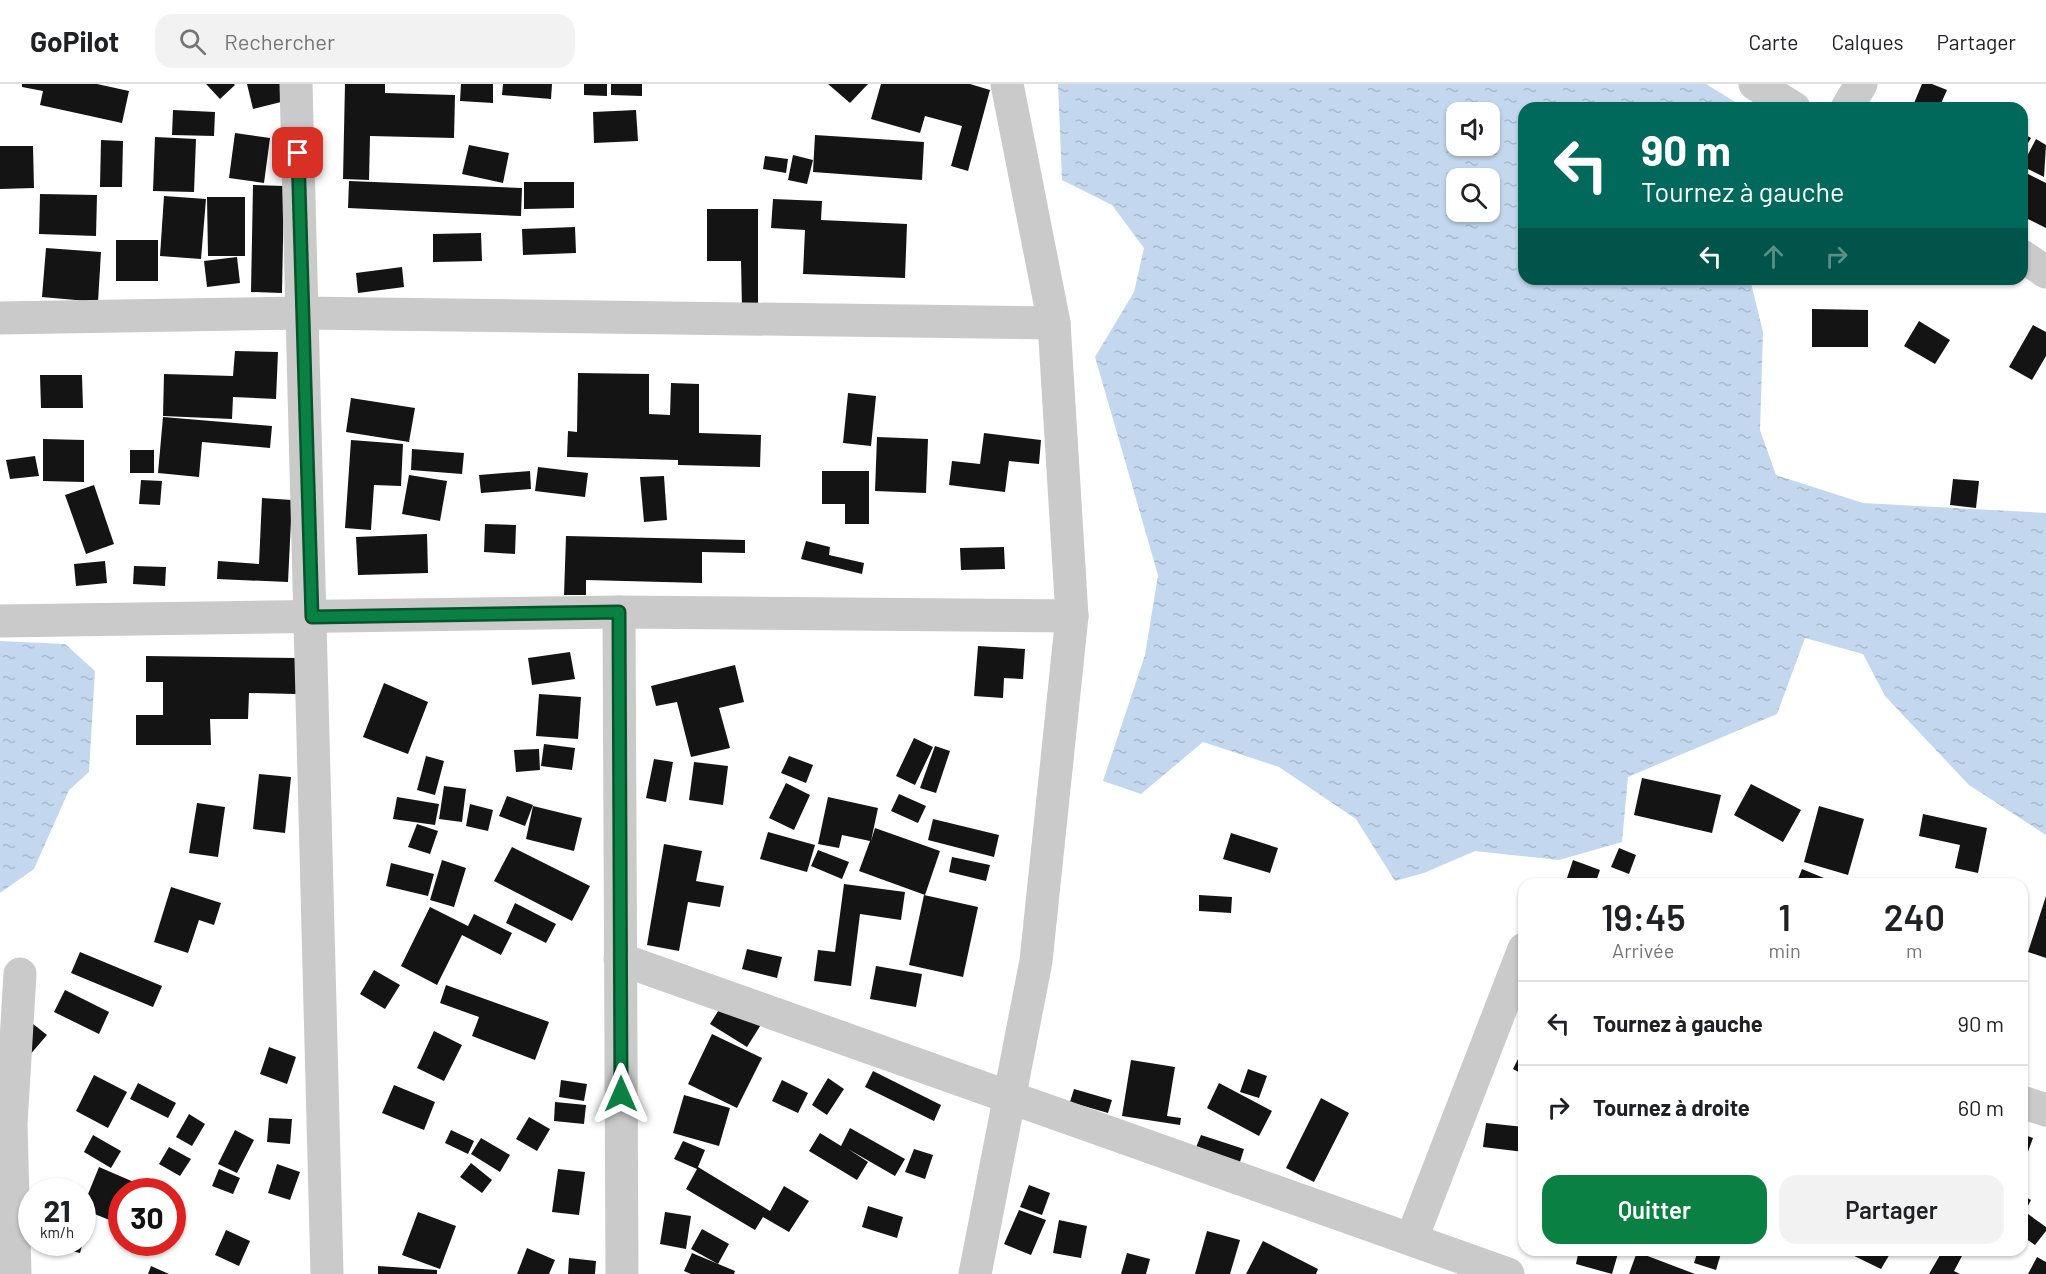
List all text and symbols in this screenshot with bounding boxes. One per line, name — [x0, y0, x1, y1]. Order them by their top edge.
search box — [155, 14, 575, 68]
text: GoPilot — [30, 24, 119, 58]
icon: search — [176, 25, 209, 58]
text: Rechercher — [224, 28, 335, 54]
text: Carte — [1749, 29, 1798, 54]
text: Calques — [1831, 29, 1904, 54]
text: Partager — [1937, 29, 2016, 54]
map controls — [1446, 102, 1500, 222]
button: sound — [1446, 102, 1500, 156]
text: 90 m — [1641, 124, 1731, 174]
icon: left — [1542, 126, 1620, 204]
pin — [272, 127, 323, 178]
icon: arrive — [281, 136, 314, 169]
button: search — [1446, 168, 1500, 222]
text: Tournez à gauche — [1641, 175, 1844, 207]
icon: left — [1694, 240, 1727, 273]
icon: ahead — [1757, 240, 1790, 273]
icon: right — [1820, 240, 1853, 273]
text: 19:45 — [1601, 895, 1686, 938]
text: 1 — [1778, 895, 1791, 938]
text: 240 — [1884, 895, 1945, 938]
text: Arrivée — [1612, 938, 1674, 962]
text: min — [1768, 938, 1801, 962]
text: m — [1906, 938, 1923, 962]
icon: left — [1542, 1007, 1575, 1040]
text: Tournez à gauche — [1593, 1010, 1763, 1036]
text: 90 m — [1958, 1010, 2004, 1036]
position arrow — [589, 1062, 653, 1126]
icon: right — [1542, 1091, 1575, 1124]
text: Tournez à droite — [1593, 1094, 1750, 1120]
text: 60 m — [1958, 1094, 2004, 1120]
button: Quitter — [1542, 1175, 1767, 1244]
button: Partager — [1779, 1175, 2004, 1244]
speed limit sign: 30 — [108, 1178, 186, 1256]
text: 21 — [43, 1192, 71, 1228]
text: km/h — [40, 1223, 74, 1241]

